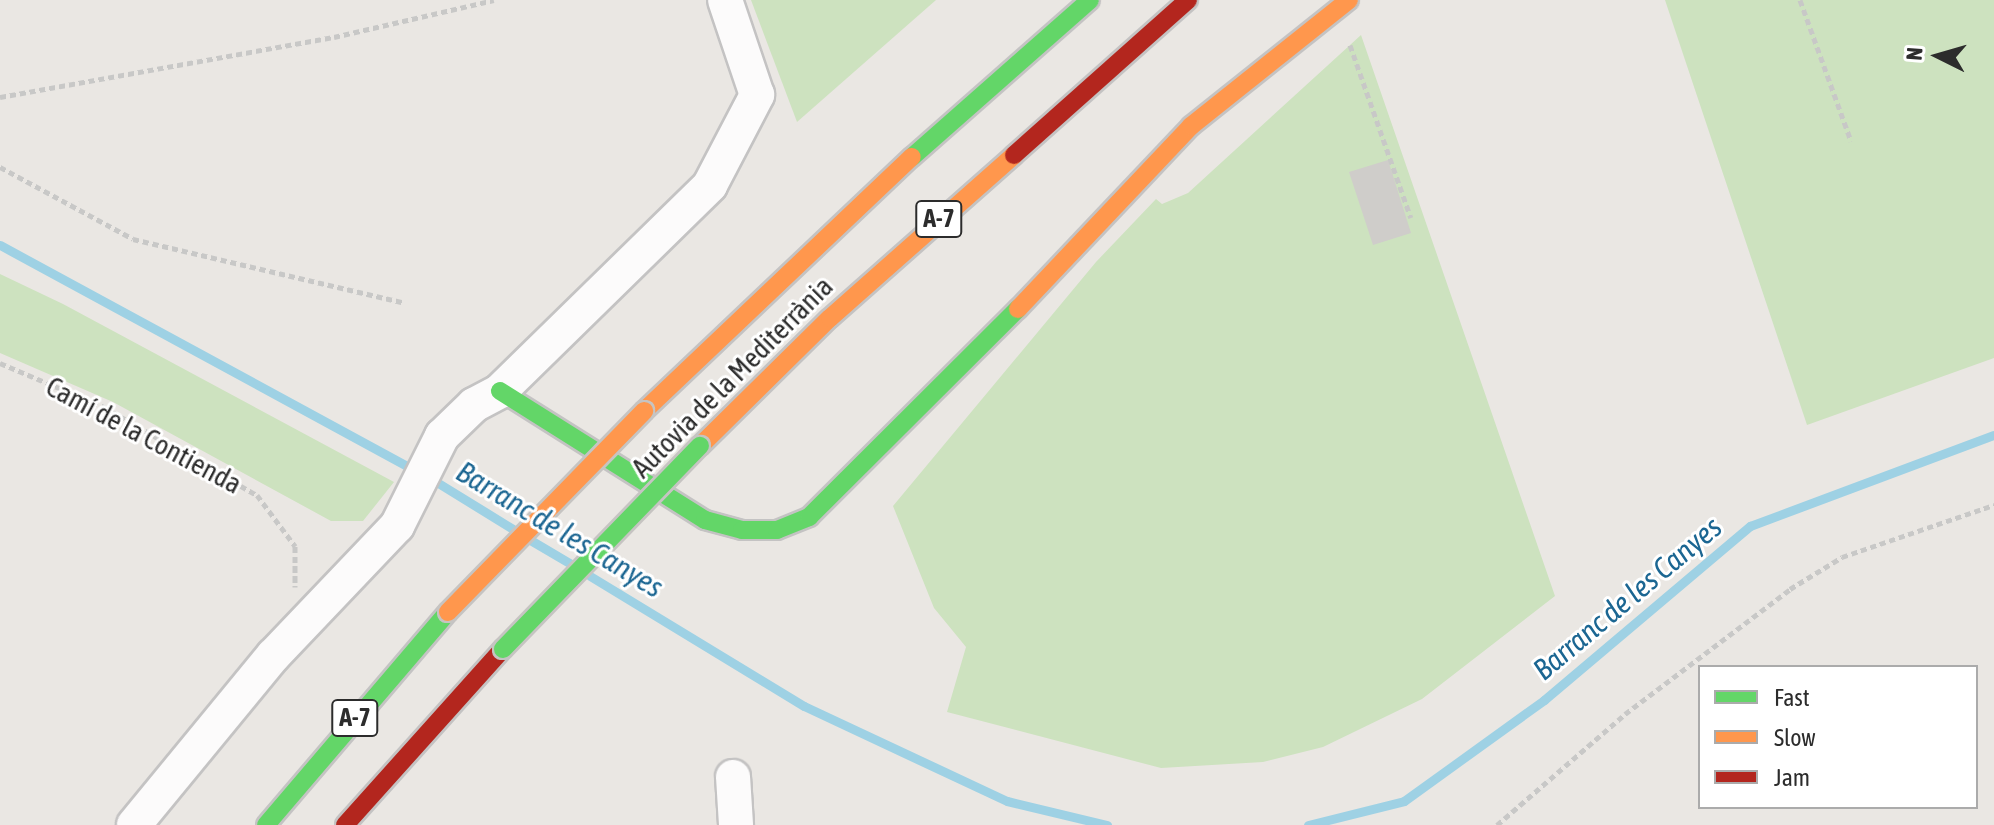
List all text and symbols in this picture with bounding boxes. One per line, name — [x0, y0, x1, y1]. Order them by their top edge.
north arrow — [1898, 16, 1978, 96]
text: N — [1901, 46, 1928, 62]
road number: A-7 — [915, 197, 963, 241]
street label: Autovia de la Mediterrània — [625, 270, 839, 484]
street label: Camí de la Contienda — [40, 369, 248, 501]
water label: Barranc de les Canyes — [450, 453, 670, 605]
water label: Barranc de les Canyes — [1526, 509, 1728, 687]
legend — [1698, 665, 1978, 809]
text: Fast — [1774, 684, 1810, 711]
road number: A-7 — [331, 696, 379, 740]
text: Slow — [1774, 724, 1816, 751]
text: Jam — [1774, 764, 1810, 791]

